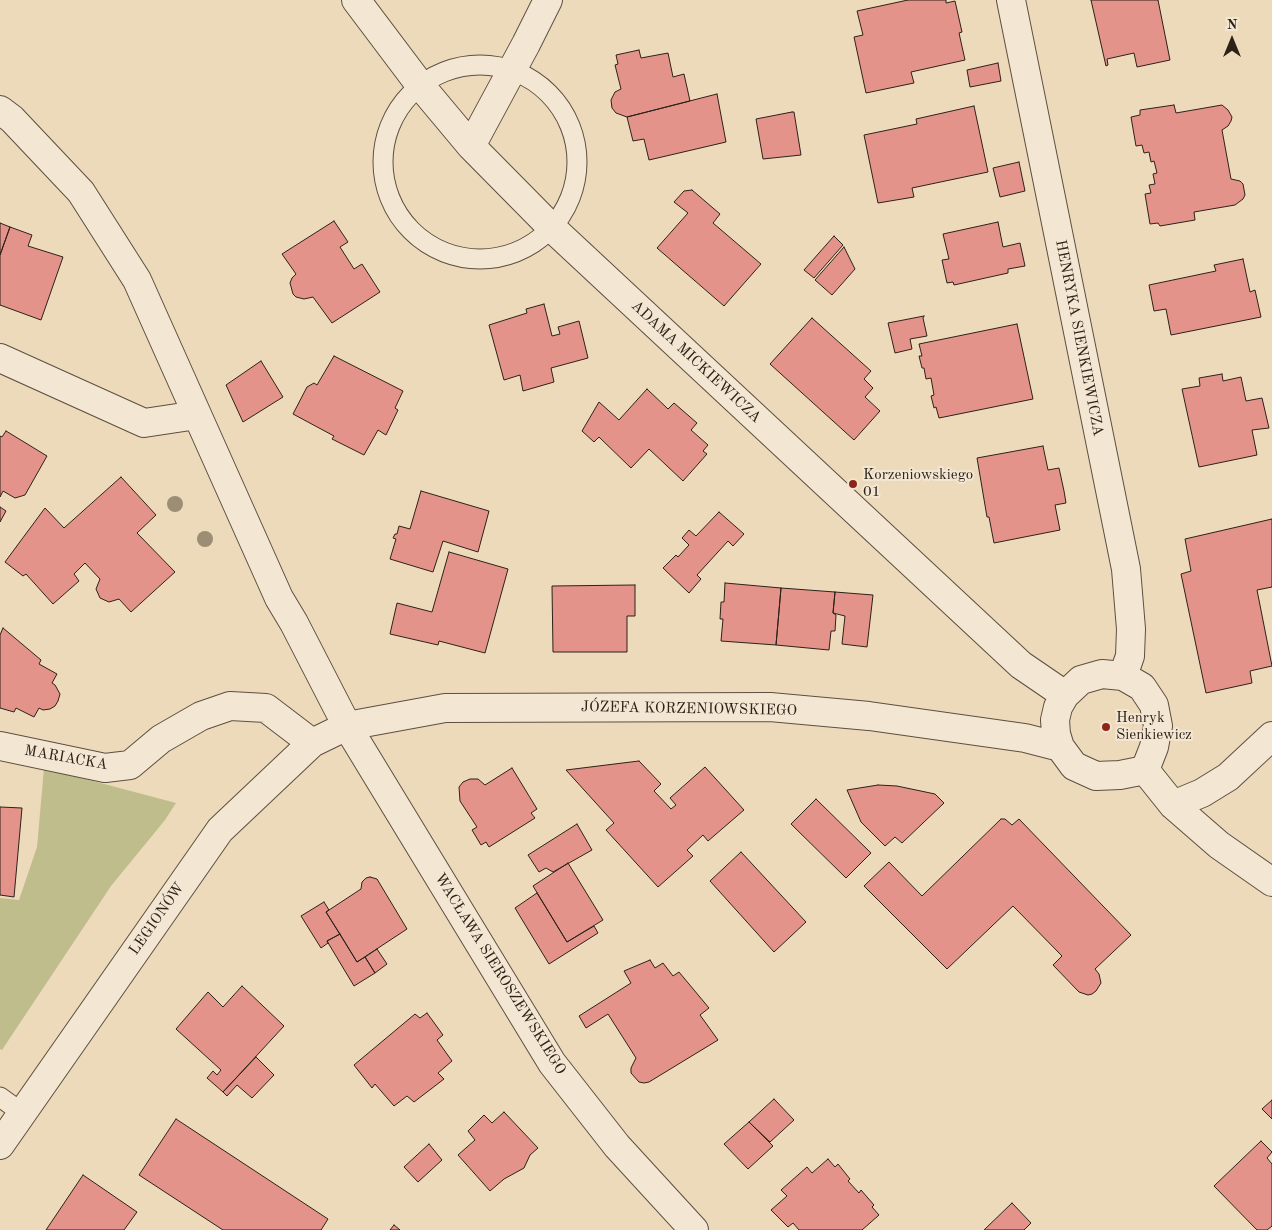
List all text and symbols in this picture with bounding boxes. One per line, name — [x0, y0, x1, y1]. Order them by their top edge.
north arrow — [1207, 15, 1257, 65]
text: N — [1227, 18, 1237, 32]
street label: HENRYKA SIENKIEWICZA — [1051, 238, 1107, 438]
street label: ADAMA MICKIEWICZA — [627, 297, 765, 427]
place label: Korzeniowskiego 01 — [863, 466, 973, 501]
marker: Korzeniowskiego 01 — [847, 478, 859, 490]
street label: JÓZEFA KORZENIOWSKIEGO — [581, 698, 797, 720]
place label: Henryk Sienkiewicz — [1116, 709, 1192, 744]
marker: Henryk Sienkiewicz — [1100, 721, 1112, 733]
street label: MARIACKA — [23, 742, 109, 774]
street label: WACŁAWA SIEROSZEWSKIEGO — [430, 870, 570, 1078]
street label: LEGIONÓW — [125, 879, 189, 959]

